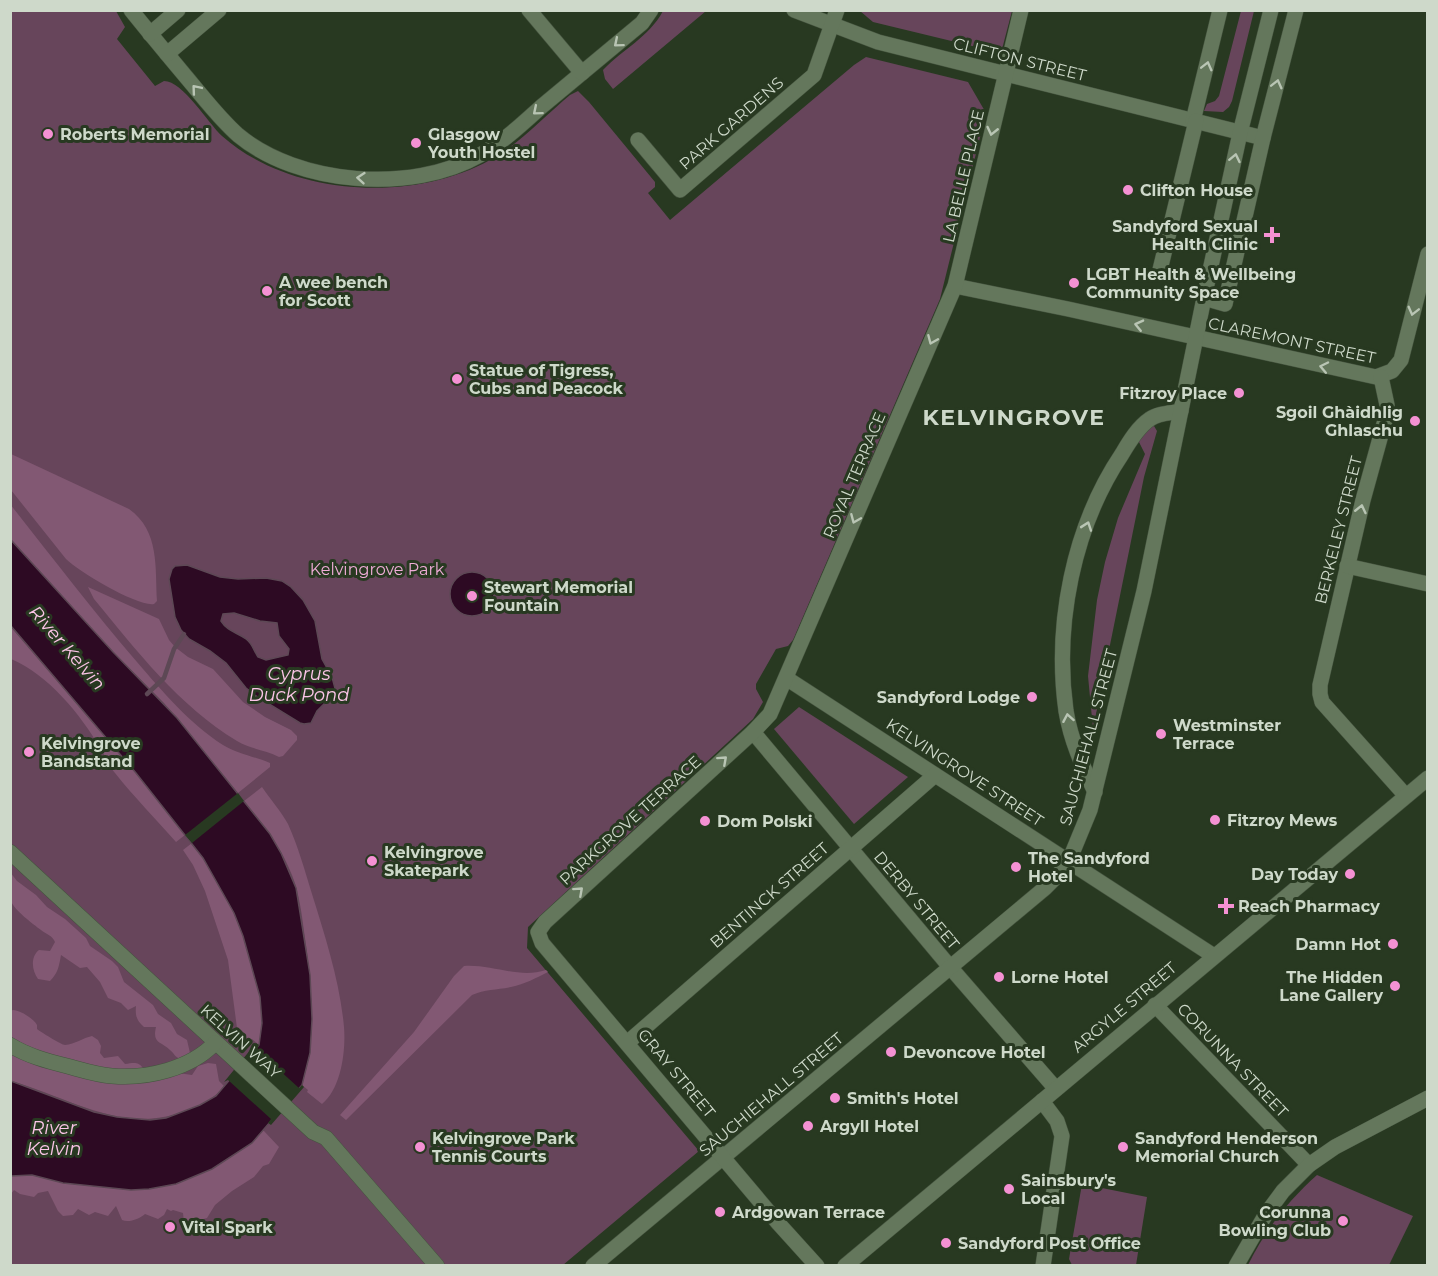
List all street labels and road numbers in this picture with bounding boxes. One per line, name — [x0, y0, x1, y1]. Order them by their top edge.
street label: CLIFTON STREET — [951, 34, 1089, 85]
street label: PARK GARDENS — [675, 73, 787, 174]
street label: LA BELLE PLACE — [939, 108, 988, 244]
street label: CLAREMONT STREET — [1206, 313, 1378, 368]
street label: ROYAL TERRACE — [819, 409, 890, 541]
street label: BERKELEY STREET — [1311, 453, 1366, 606]
street label: SAUCHIEHALL STREET — [1056, 646, 1121, 828]
street label: KELVINGROVE STREET — [883, 715, 1047, 831]
street label: PARKGROVE TERRACE — [556, 752, 705, 889]
street label: BENTINCK STREET — [706, 838, 833, 952]
street label: DERBY STREET — [870, 847, 964, 954]
street label: ARGYLE STREET — [1068, 958, 1181, 1057]
street label: CORUNNA STREET — [1173, 999, 1293, 1122]
street label: KELVIN WAY — [197, 1000, 285, 1083]
street label: GRAY STREET — [634, 1025, 720, 1122]
street label: SAUCHIEHALL STREET — [695, 1028, 848, 1160]

